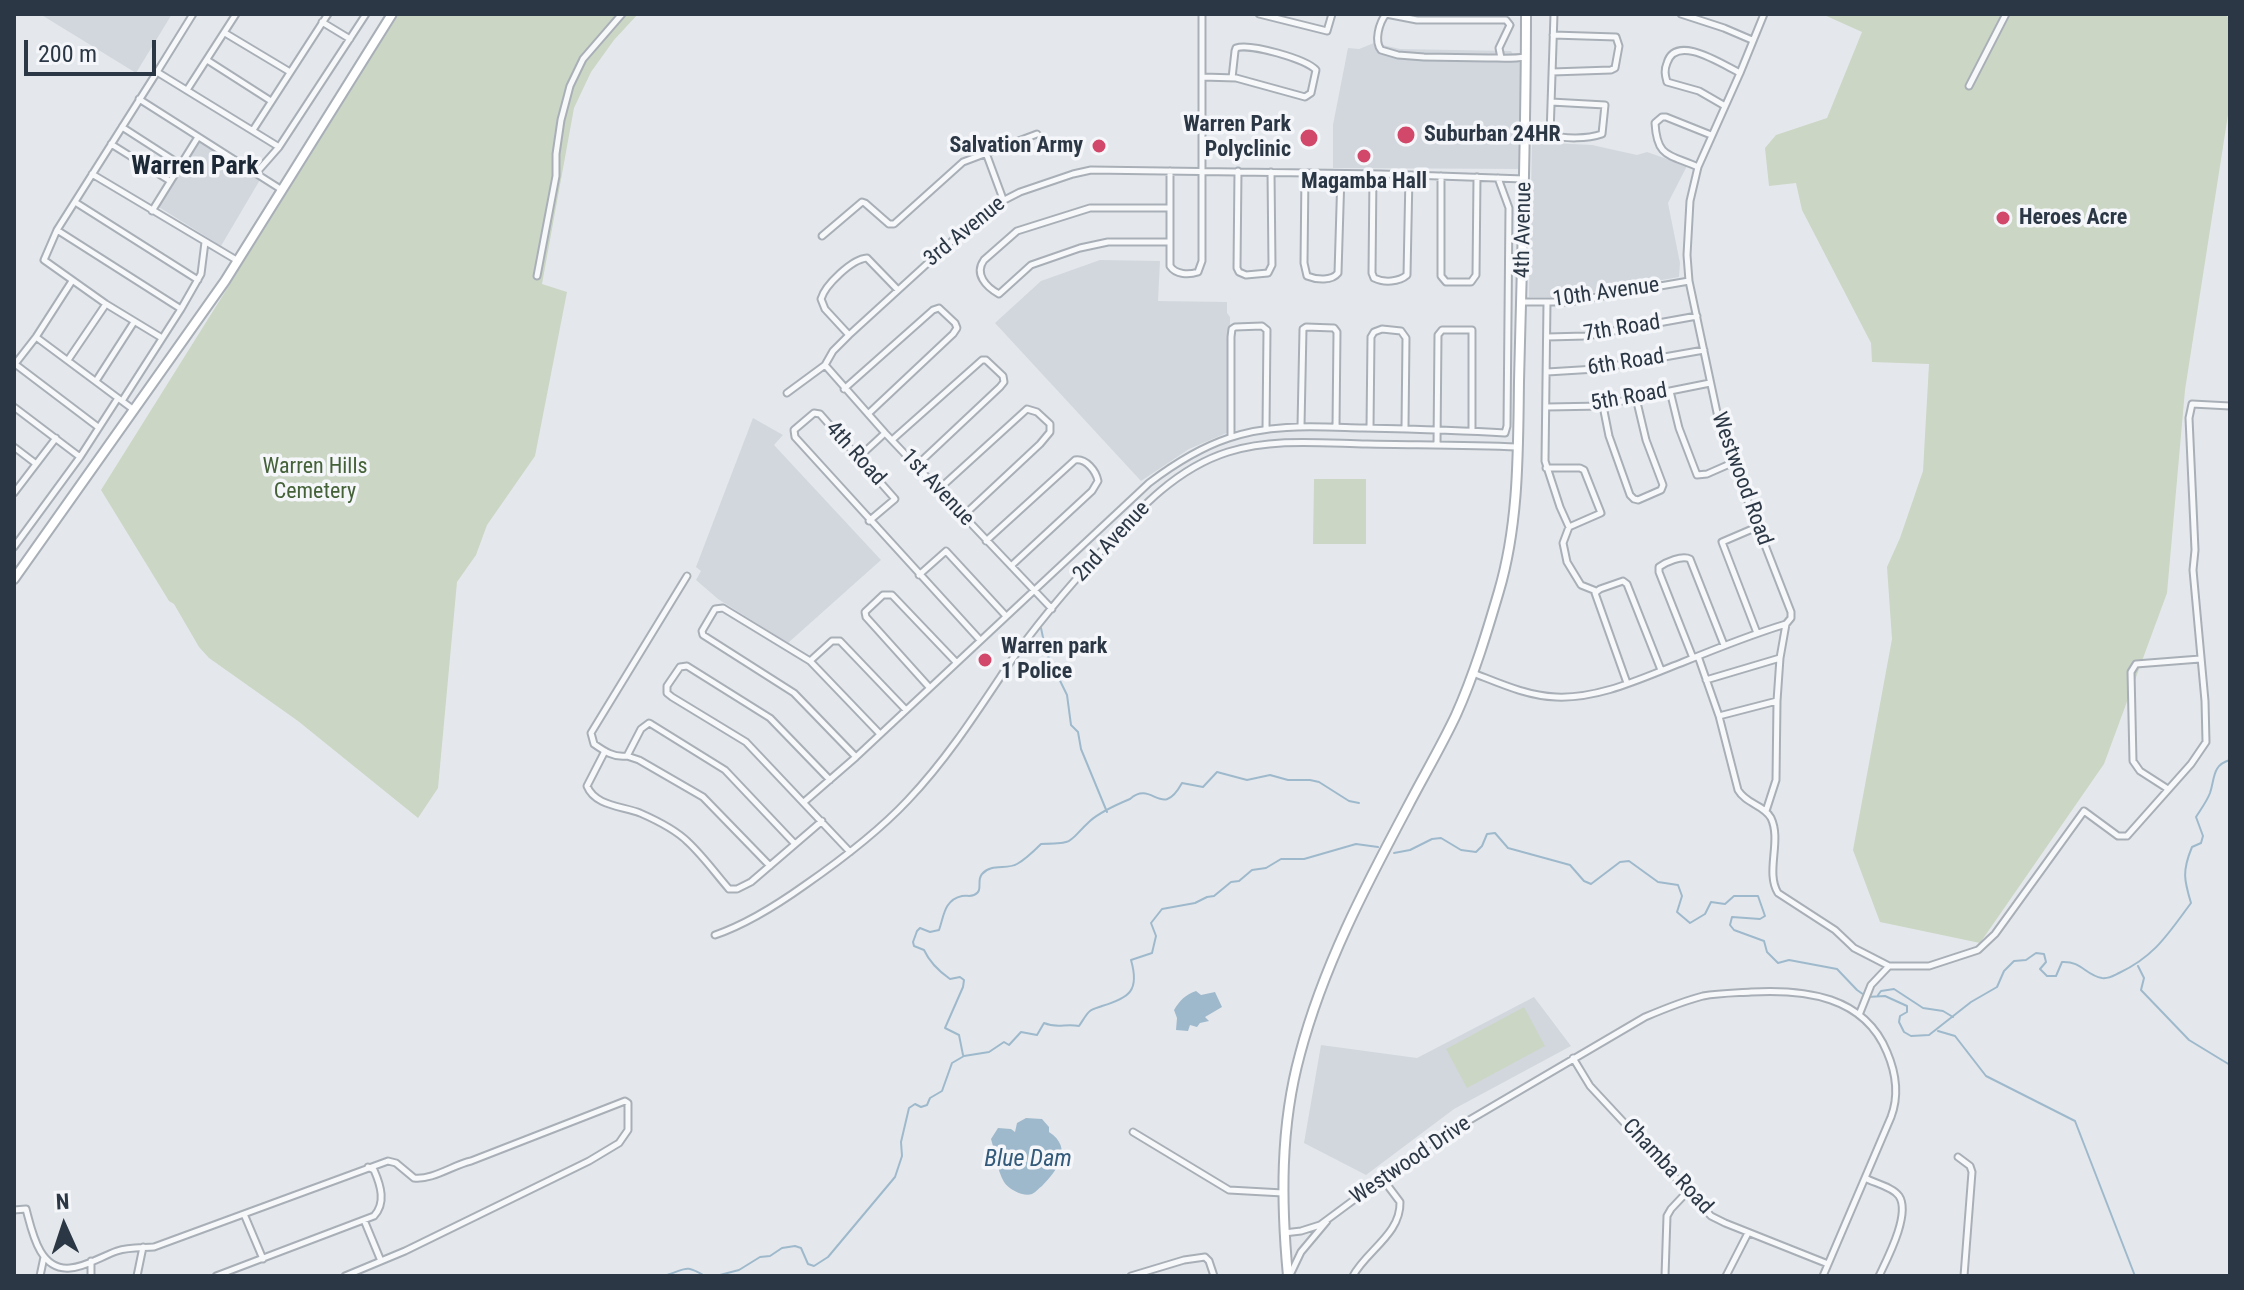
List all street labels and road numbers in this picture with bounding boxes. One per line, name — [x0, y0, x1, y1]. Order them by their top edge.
street label: 4th Avenue — [1510, 182, 1538, 278]
street label: 3rd Avenue — [919, 191, 1011, 273]
street label: 10th Avenue — [1551, 272, 1661, 314]
street label: 7th Road — [1582, 310, 1662, 348]
street label: 6th Road — [1586, 344, 1666, 382]
street label: 5th Road — [1589, 378, 1669, 418]
street label: Westwood Road — [1705, 409, 1777, 549]
street label: 4th Road — [819, 416, 891, 492]
street label: 1st Avenue — [895, 444, 979, 532]
street label: 2nd Avenue — [1068, 496, 1156, 588]
street label: Westwood Drive — [1346, 1111, 1476, 1211]
street label: Chamba Road — [1616, 1114, 1718, 1220]

